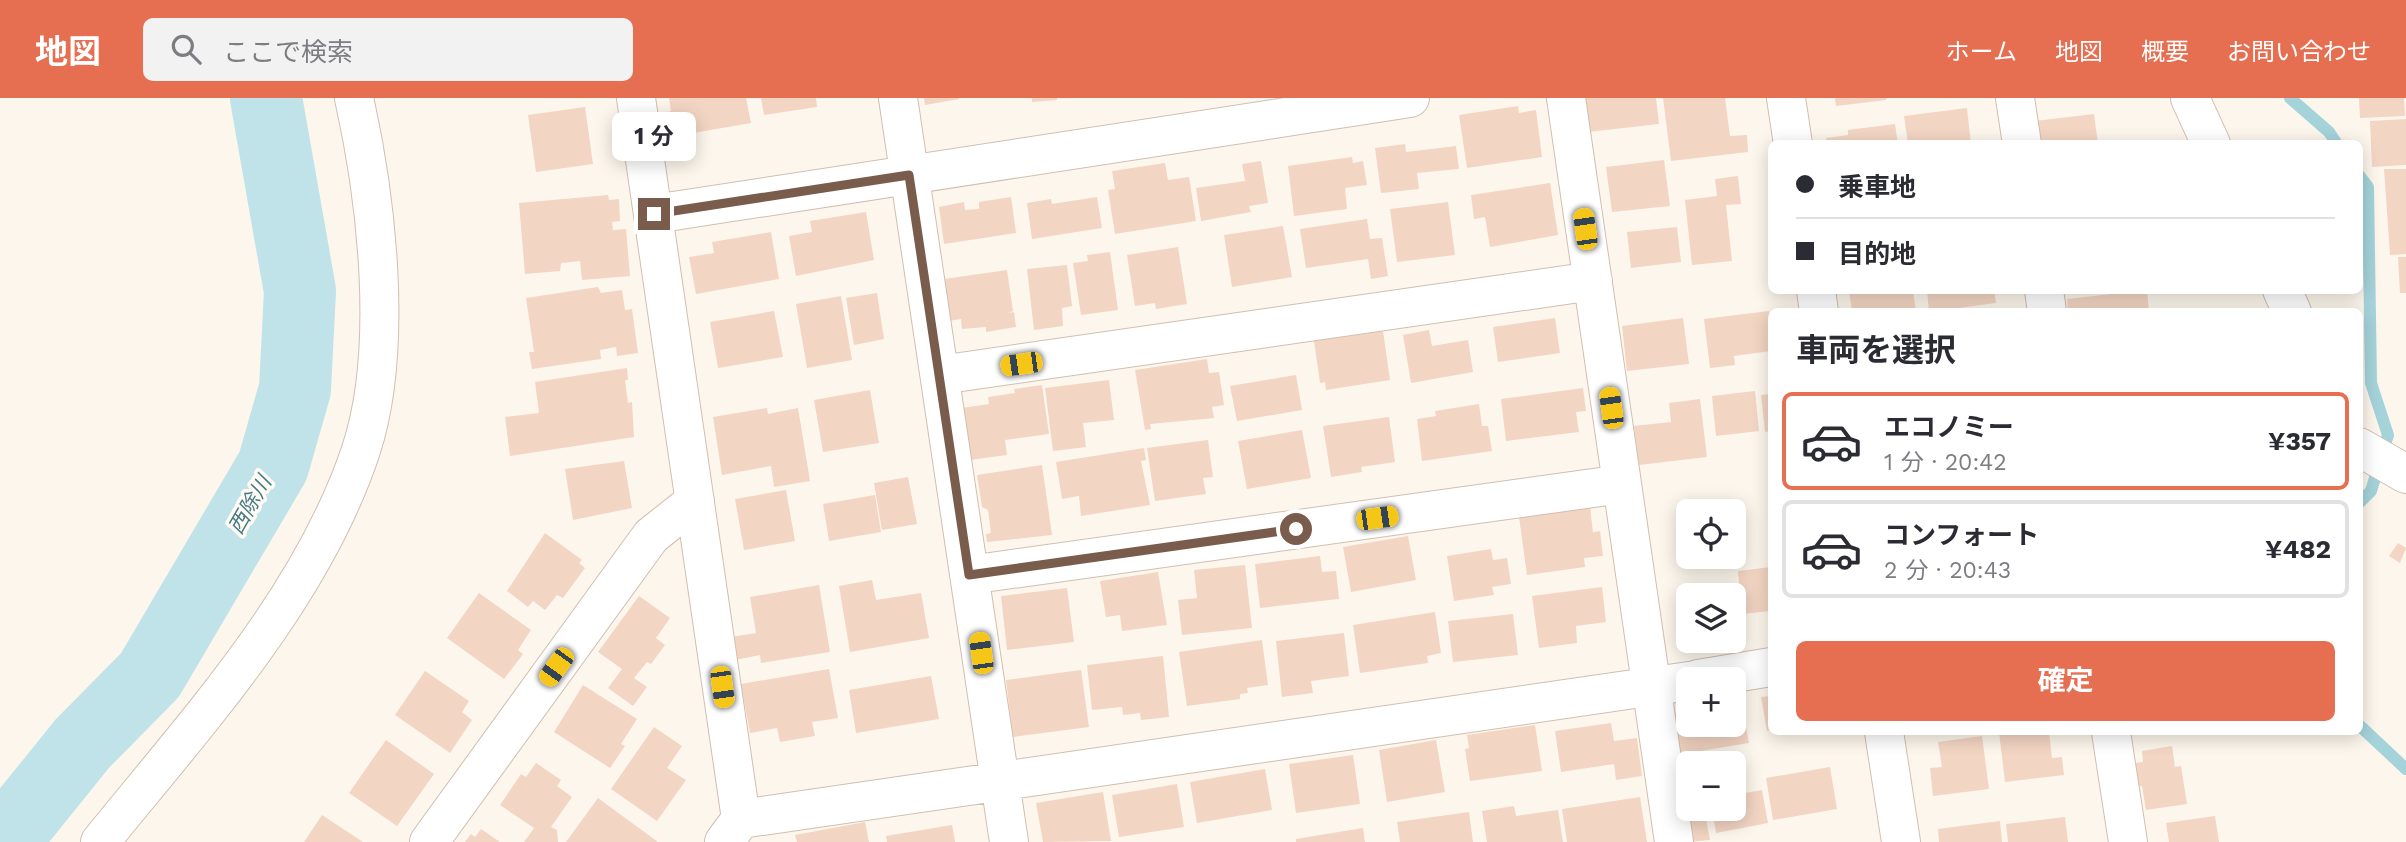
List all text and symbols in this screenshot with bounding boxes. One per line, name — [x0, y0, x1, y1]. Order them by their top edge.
search box — [143, 18, 633, 81]
icon: search — [167, 30, 205, 68]
text: 地図 — [35, 32, 101, 71]
text: ここで検索 — [223, 37, 353, 67]
text: ホーム — [1946, 38, 2017, 66]
text: 地図 — [2055, 38, 2103, 66]
text: 概要 — [2141, 38, 2189, 66]
text: お問い合わせ — [2227, 38, 2371, 66]
callout: 1 分 — [612, 113, 696, 162]
text: 1 分 — [634, 123, 674, 150]
text: 乗車地 — [1838, 172, 1916, 202]
route end — [638, 198, 670, 230]
car — [1572, 207, 1599, 251]
text: 目的地 — [1838, 239, 1916, 269]
text: 車両を選択 — [1796, 331, 1956, 369]
car — [999, 351, 1044, 377]
car — [1598, 386, 1625, 430]
icon: car — [1800, 410, 1863, 473]
text: エコノミー — [1884, 412, 2014, 442]
text: ¥357 — [2268, 426, 2331, 456]
text: 1 分 · 20:42 — [1884, 449, 2007, 476]
water label: 西除川 — [223, 469, 277, 538]
map controls — [1676, 499, 1746, 821]
button: locate — [1676, 499, 1746, 569]
car — [1355, 505, 1400, 531]
route start — [1280, 513, 1312, 545]
icon: car — [1800, 518, 1863, 581]
text: コンフォート — [1884, 520, 2039, 550]
text: ¥482 — [2265, 534, 2331, 564]
text: 2 分 · 20:43 — [1884, 557, 2011, 584]
button: layers — [1676, 583, 1746, 653]
car — [968, 631, 995, 675]
button: 確定 — [1796, 641, 2335, 721]
car — [536, 644, 577, 690]
car — [709, 665, 736, 709]
button: + — [1676, 667, 1746, 737]
button: − — [1676, 751, 1746, 821]

